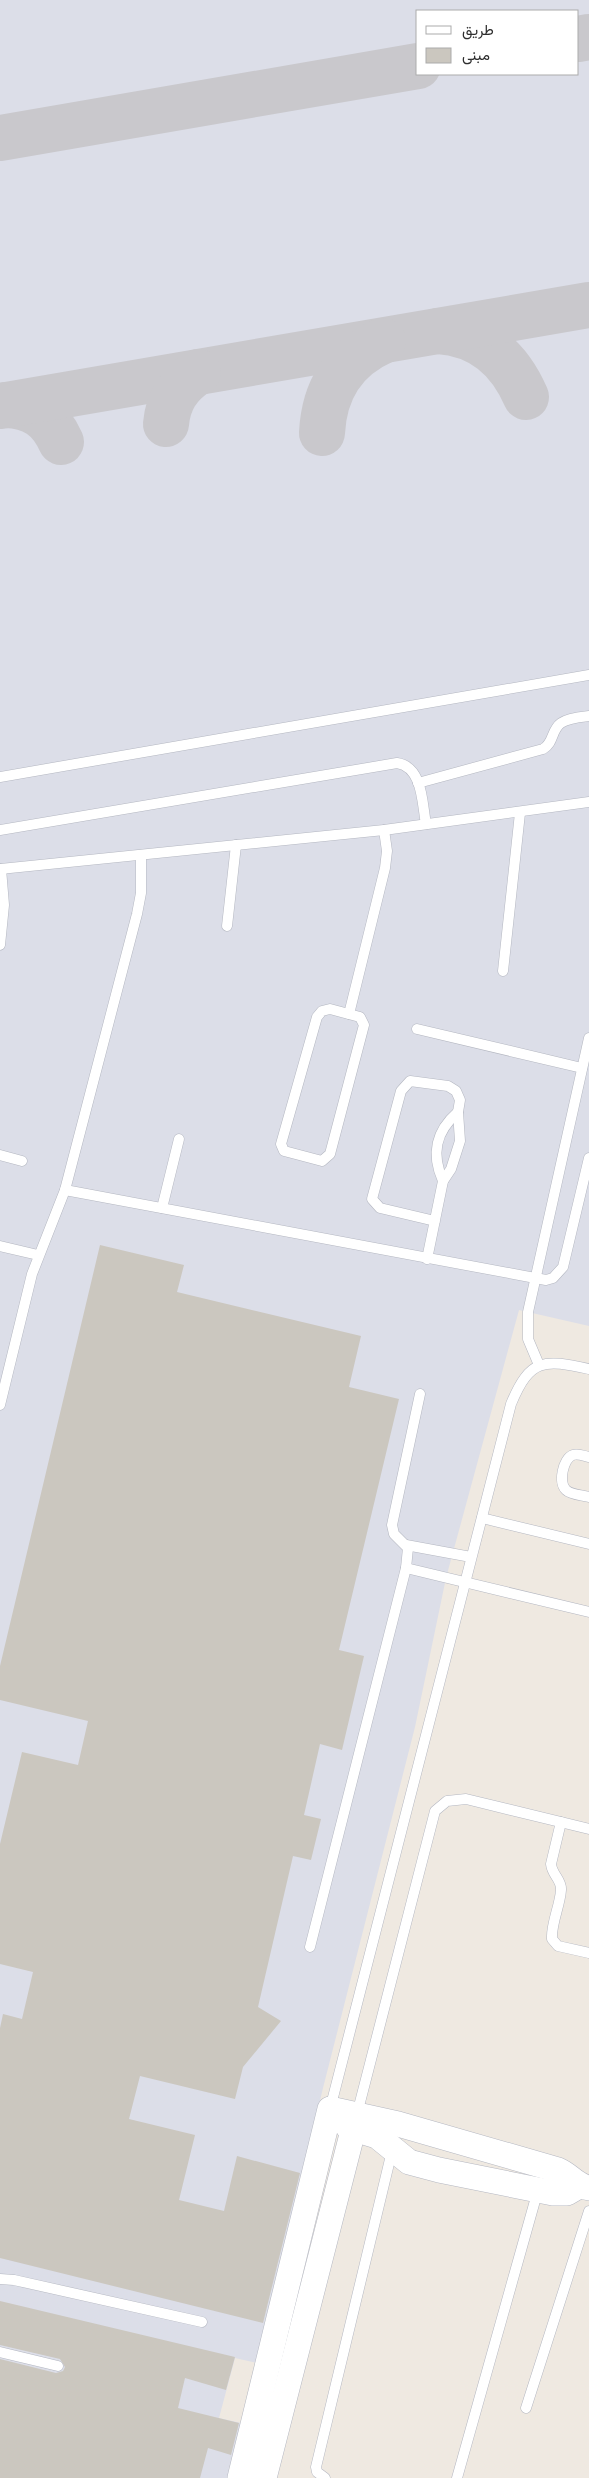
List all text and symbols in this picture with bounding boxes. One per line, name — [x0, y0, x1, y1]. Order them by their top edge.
legend — [416, 10, 579, 75]
text: طريق — [462, 21, 494, 40]
text: مبنى — [462, 46, 490, 65]

